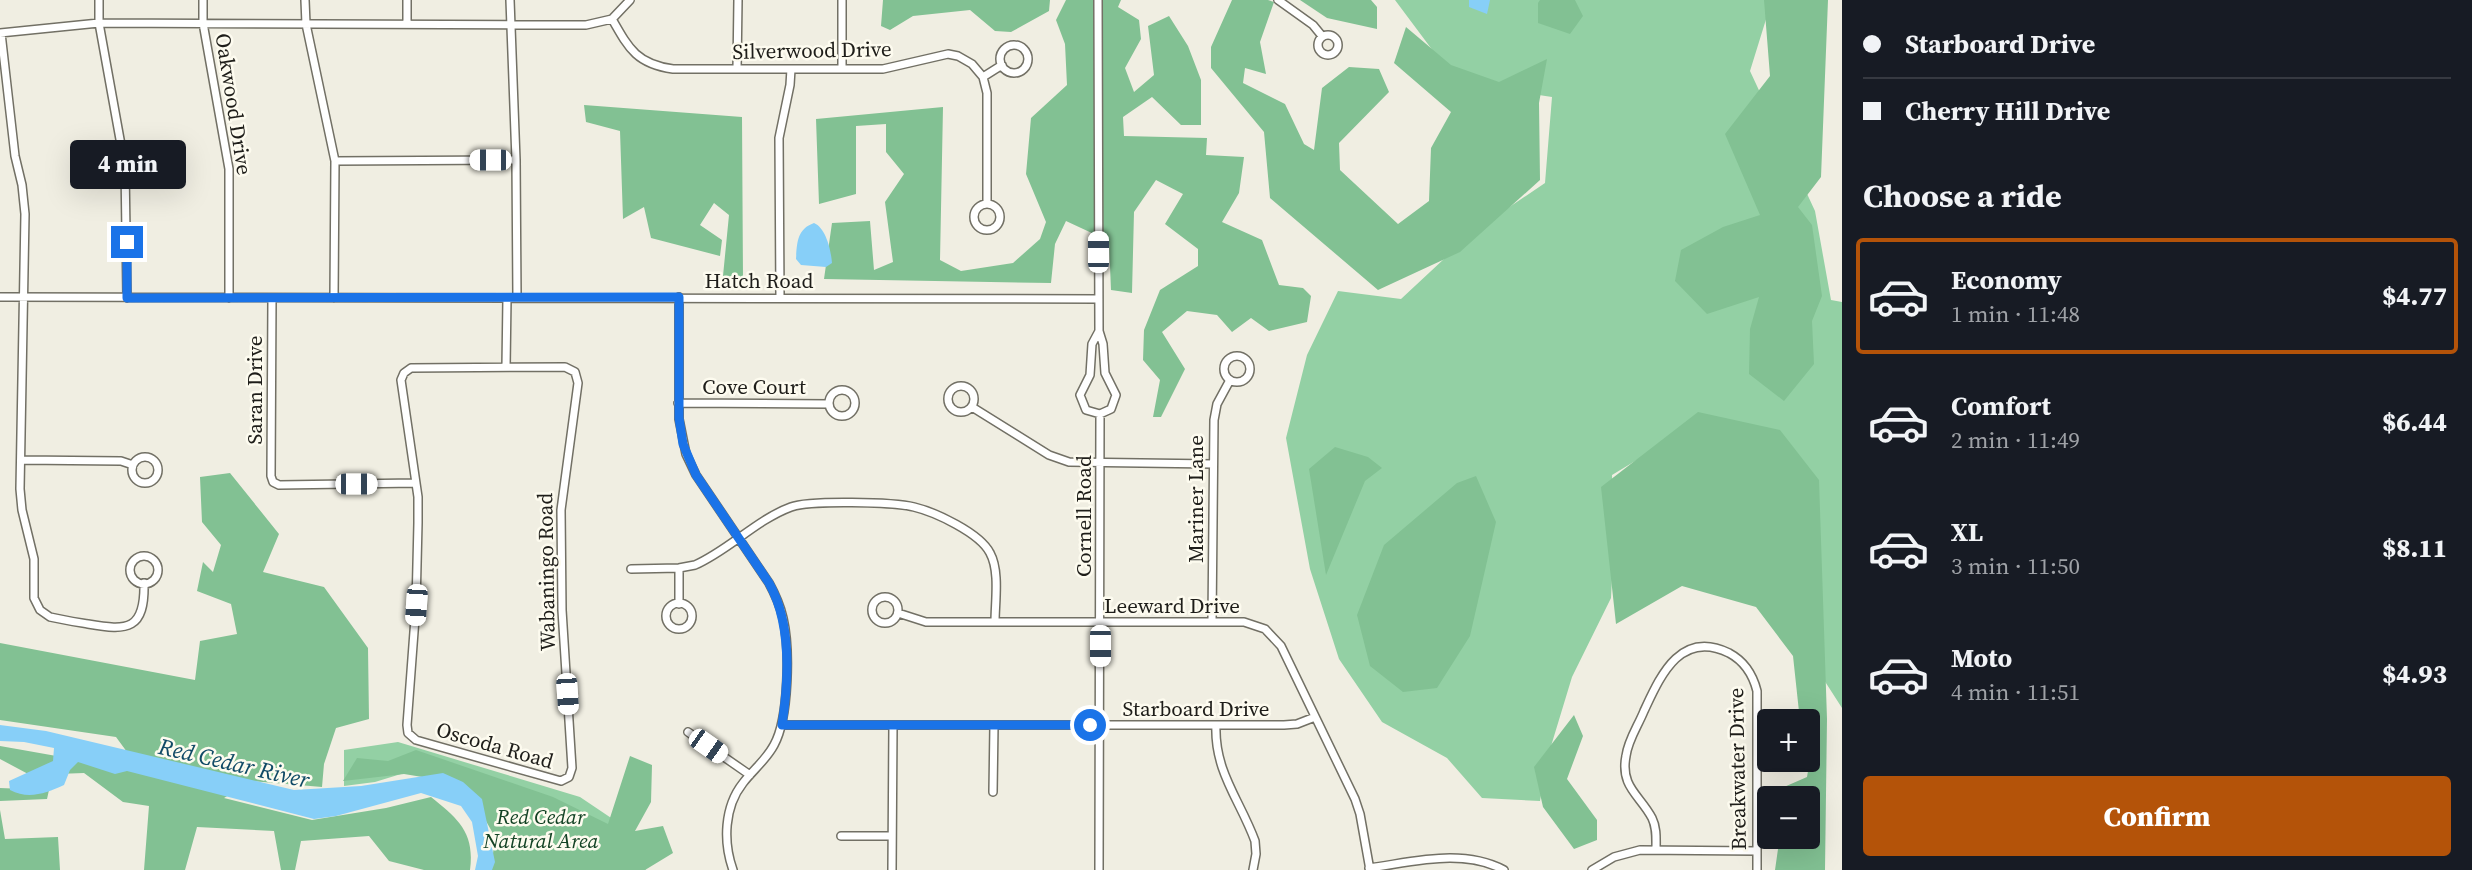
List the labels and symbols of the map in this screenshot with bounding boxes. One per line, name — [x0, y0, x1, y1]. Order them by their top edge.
street label: Oakwood Drive — [208, 31, 260, 177]
street label: Silverwood Drive — [732, 34, 892, 66]
callout: 4 min — [69, 140, 185, 190]
car — [470, 150, 512, 171]
route end — [111, 226, 143, 258]
car — [1088, 231, 1109, 273]
street label: Hatch Road — [705, 266, 813, 295]
street label: Saran Drive — [240, 336, 269, 444]
street label: Cove Court — [702, 372, 806, 401]
street label: Mariner Lane — [1181, 435, 1210, 563]
street label: Cornell Road — [1069, 455, 1098, 577]
car — [336, 474, 378, 495]
street label: Wabaningo Road — [530, 492, 562, 651]
car — [405, 583, 428, 627]
street label: Leeward Drive — [1104, 591, 1240, 620]
car — [1090, 625, 1111, 667]
car — [556, 672, 579, 716]
street label: Breakwater Drive — [1721, 687, 1753, 851]
street label: Starboard Drive — [1123, 694, 1269, 723]
route start — [1074, 709, 1106, 741]
street label: Oscoda Road — [433, 714, 557, 776]
car — [685, 725, 732, 767]
water label: Red Cedar River — [154, 730, 313, 796]
park label: Red Cedar Natural Area — [483, 802, 598, 855]

